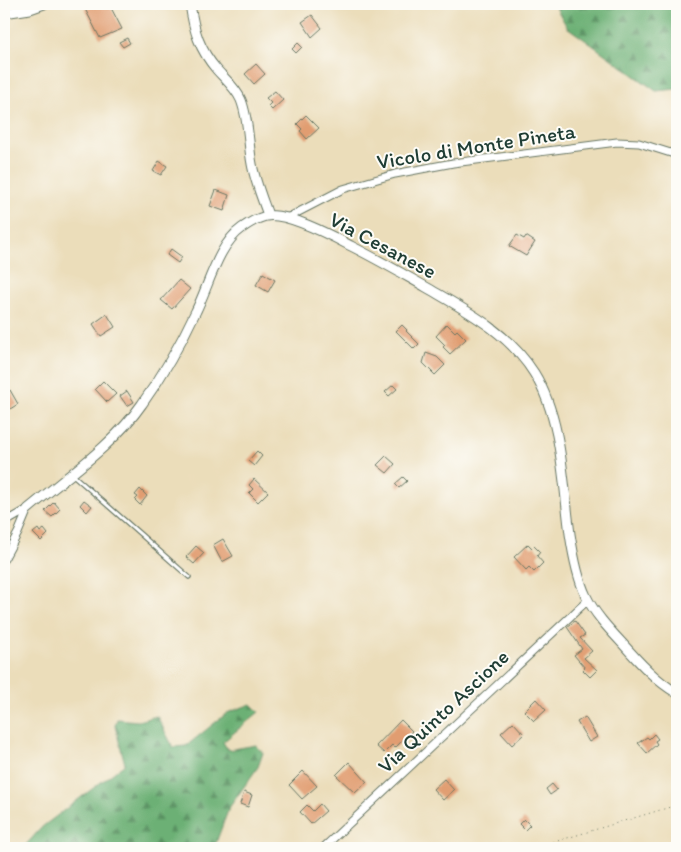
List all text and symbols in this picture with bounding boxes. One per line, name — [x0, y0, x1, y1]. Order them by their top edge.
street label: Vicolo di Monte Pineta — [375, 118, 577, 174]
street label: Via Cesanese — [325, 206, 441, 284]
street label: Via Quinto Ascione — [372, 644, 514, 778]

